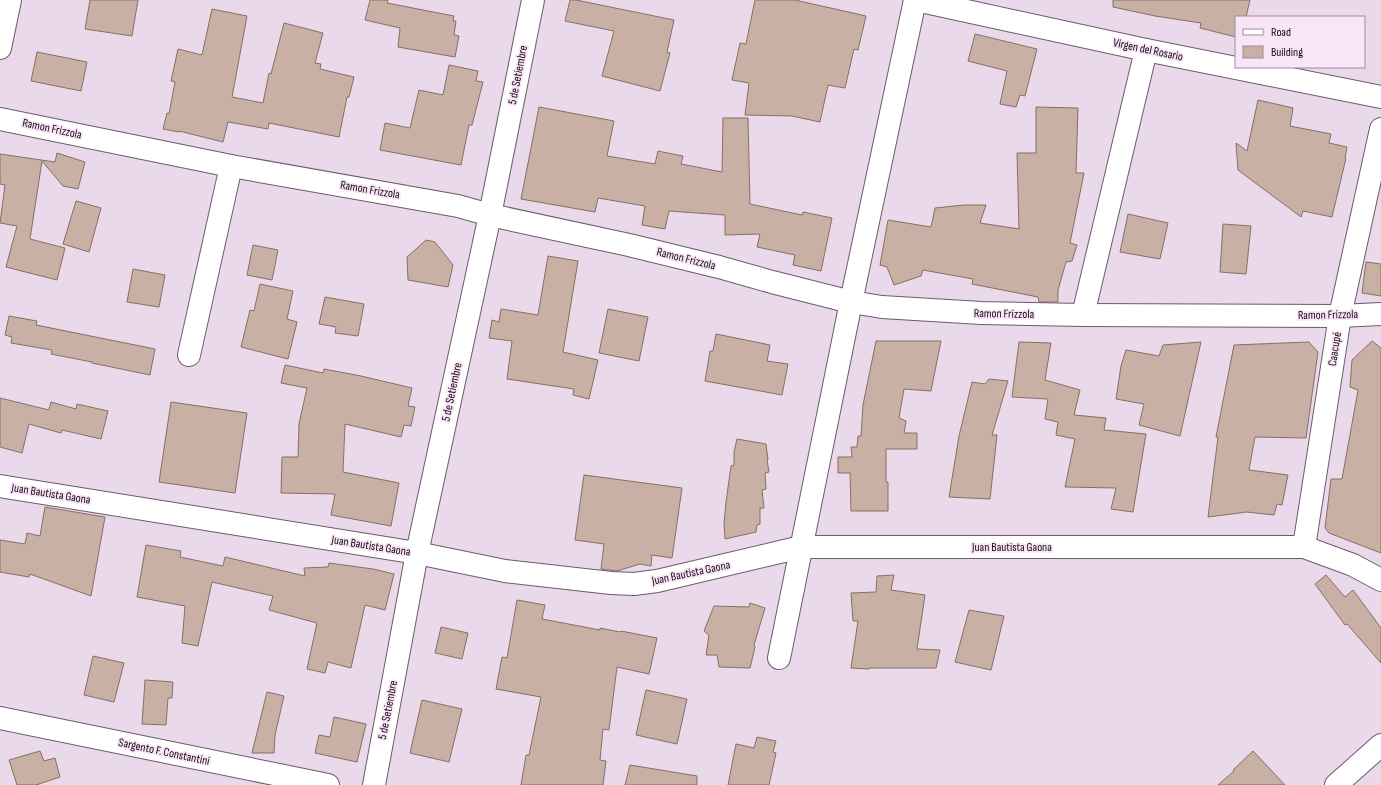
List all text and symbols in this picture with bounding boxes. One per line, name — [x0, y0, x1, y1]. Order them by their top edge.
legend — [1235, 16, 1365, 68]
text: Road — [1271, 25, 1291, 40]
street label: Virgen del Rosario — [1112, 35, 1184, 65]
street label: 5 de Setiembre — [505, 44, 531, 106]
text: Building — [1271, 45, 1303, 60]
street label: Ramon Frizzola — [21, 115, 83, 143]
street label: Ramon Frizzola — [339, 177, 401, 203]
street label: Ramon Frizzola — [655, 244, 717, 274]
street label: Ramon Frizzola — [974, 306, 1035, 322]
street label: Ramon Frizzola — [1298, 307, 1359, 323]
street label: Caacupé — [1325, 331, 1345, 367]
street label: 5 de Setiembre — [438, 361, 466, 423]
street label: Juan Bautista Gaona — [9, 480, 92, 508]
street label: Juan Bautista Gaona — [329, 532, 412, 560]
street label: Juan Bautista Gaona — [971, 540, 1052, 555]
street label: Juan Bautista Gaona — [649, 557, 732, 589]
street label: 5 de Setiembre — [375, 679, 401, 741]
street label: Sargento F. Constantini — [117, 735, 211, 769]

